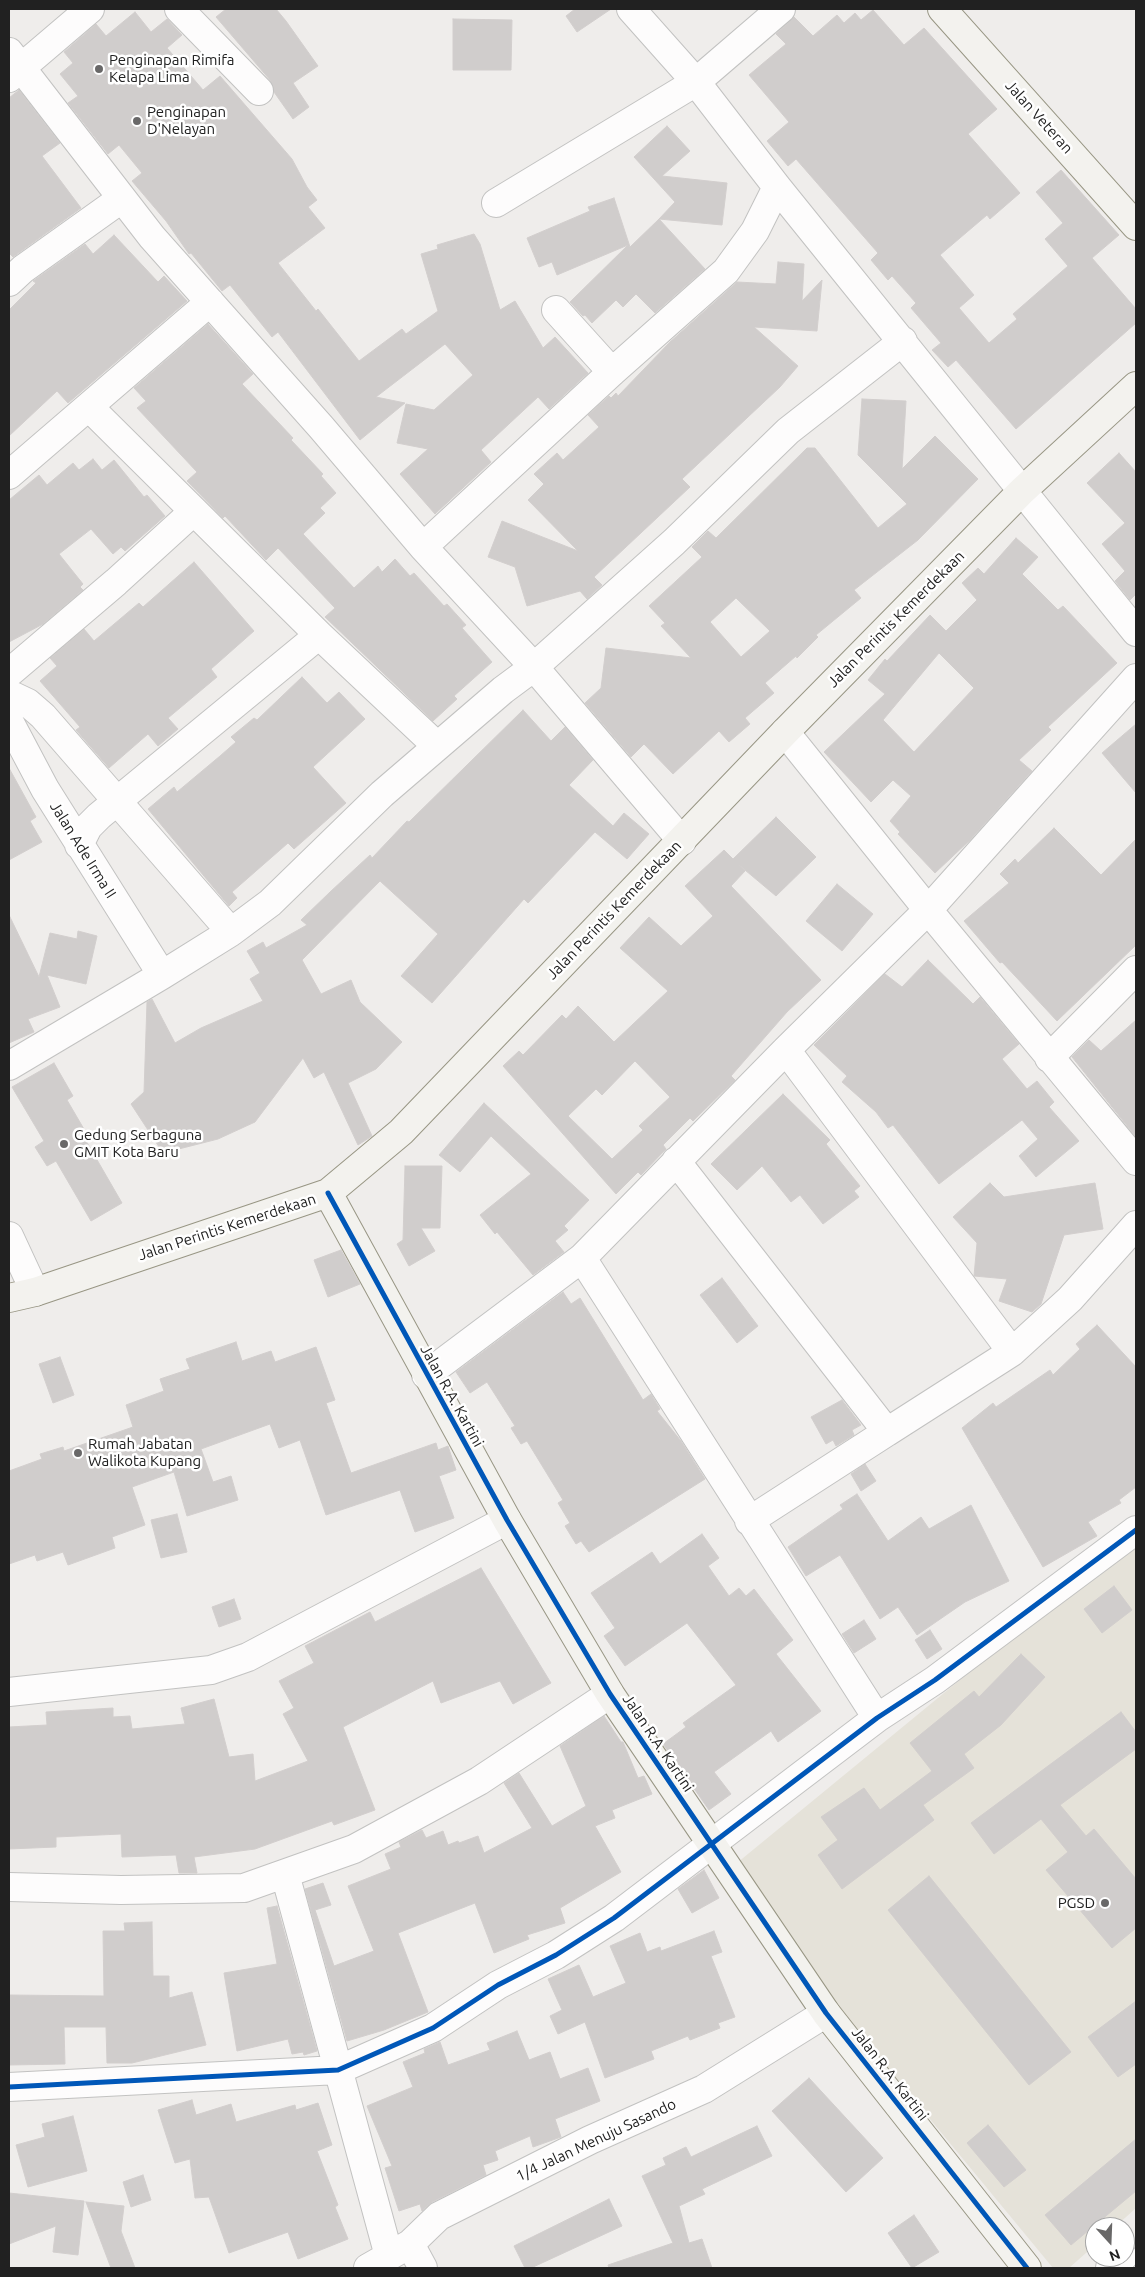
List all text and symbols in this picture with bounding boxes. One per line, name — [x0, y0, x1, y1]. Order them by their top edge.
place label: Penginapan Rimifa Kelapa Lima — [109, 51, 235, 86]
marker: Penginapan Rimifa Kelapa Lima — [93, 63, 105, 75]
street label: Jalan Veteran — [1001, 77, 1077, 157]
place label: Penginapan D'Nelayan — [147, 103, 226, 138]
marker: Penginapan D'Nelayan — [131, 115, 143, 127]
street label: Jalan Perintis Kemerdekaan — [824, 547, 968, 691]
street label: Jalan Ade Irma II — [46, 798, 120, 902]
street label: Jalan Perintis Kemerdekaan — [543, 837, 685, 983]
place label: Gedung Serbaguna GMIT Kota Baru — [74, 1126, 202, 1161]
marker: Gedung Serbaguna GMIT Kota Baru — [58, 1138, 70, 1150]
street label: Jalan Perintis Kemerdekaan — [136, 1190, 318, 1264]
street label: Jalan R.A. Kartini — [417, 1342, 487, 1450]
place label: Rumah Jabatan Walikota Kupang — [88, 1435, 201, 1470]
marker: Rumah Jabatan Walikota Kupang — [72, 1447, 84, 1459]
street label: Jalan R.A. Kartini — [619, 1691, 697, 1795]
place label: PGSD — [1058, 1894, 1095, 1912]
marker: PGSD — [1099, 1897, 1111, 1909]
street label: Jalan R.A. Kartini — [848, 2024, 932, 2124]
street label: 1/4 Jalan Menuju Sasando — [513, 2095, 679, 2185]
north arrow — [1085, 2217, 1135, 2267]
text: N — [1107, 2246, 1122, 2264]

